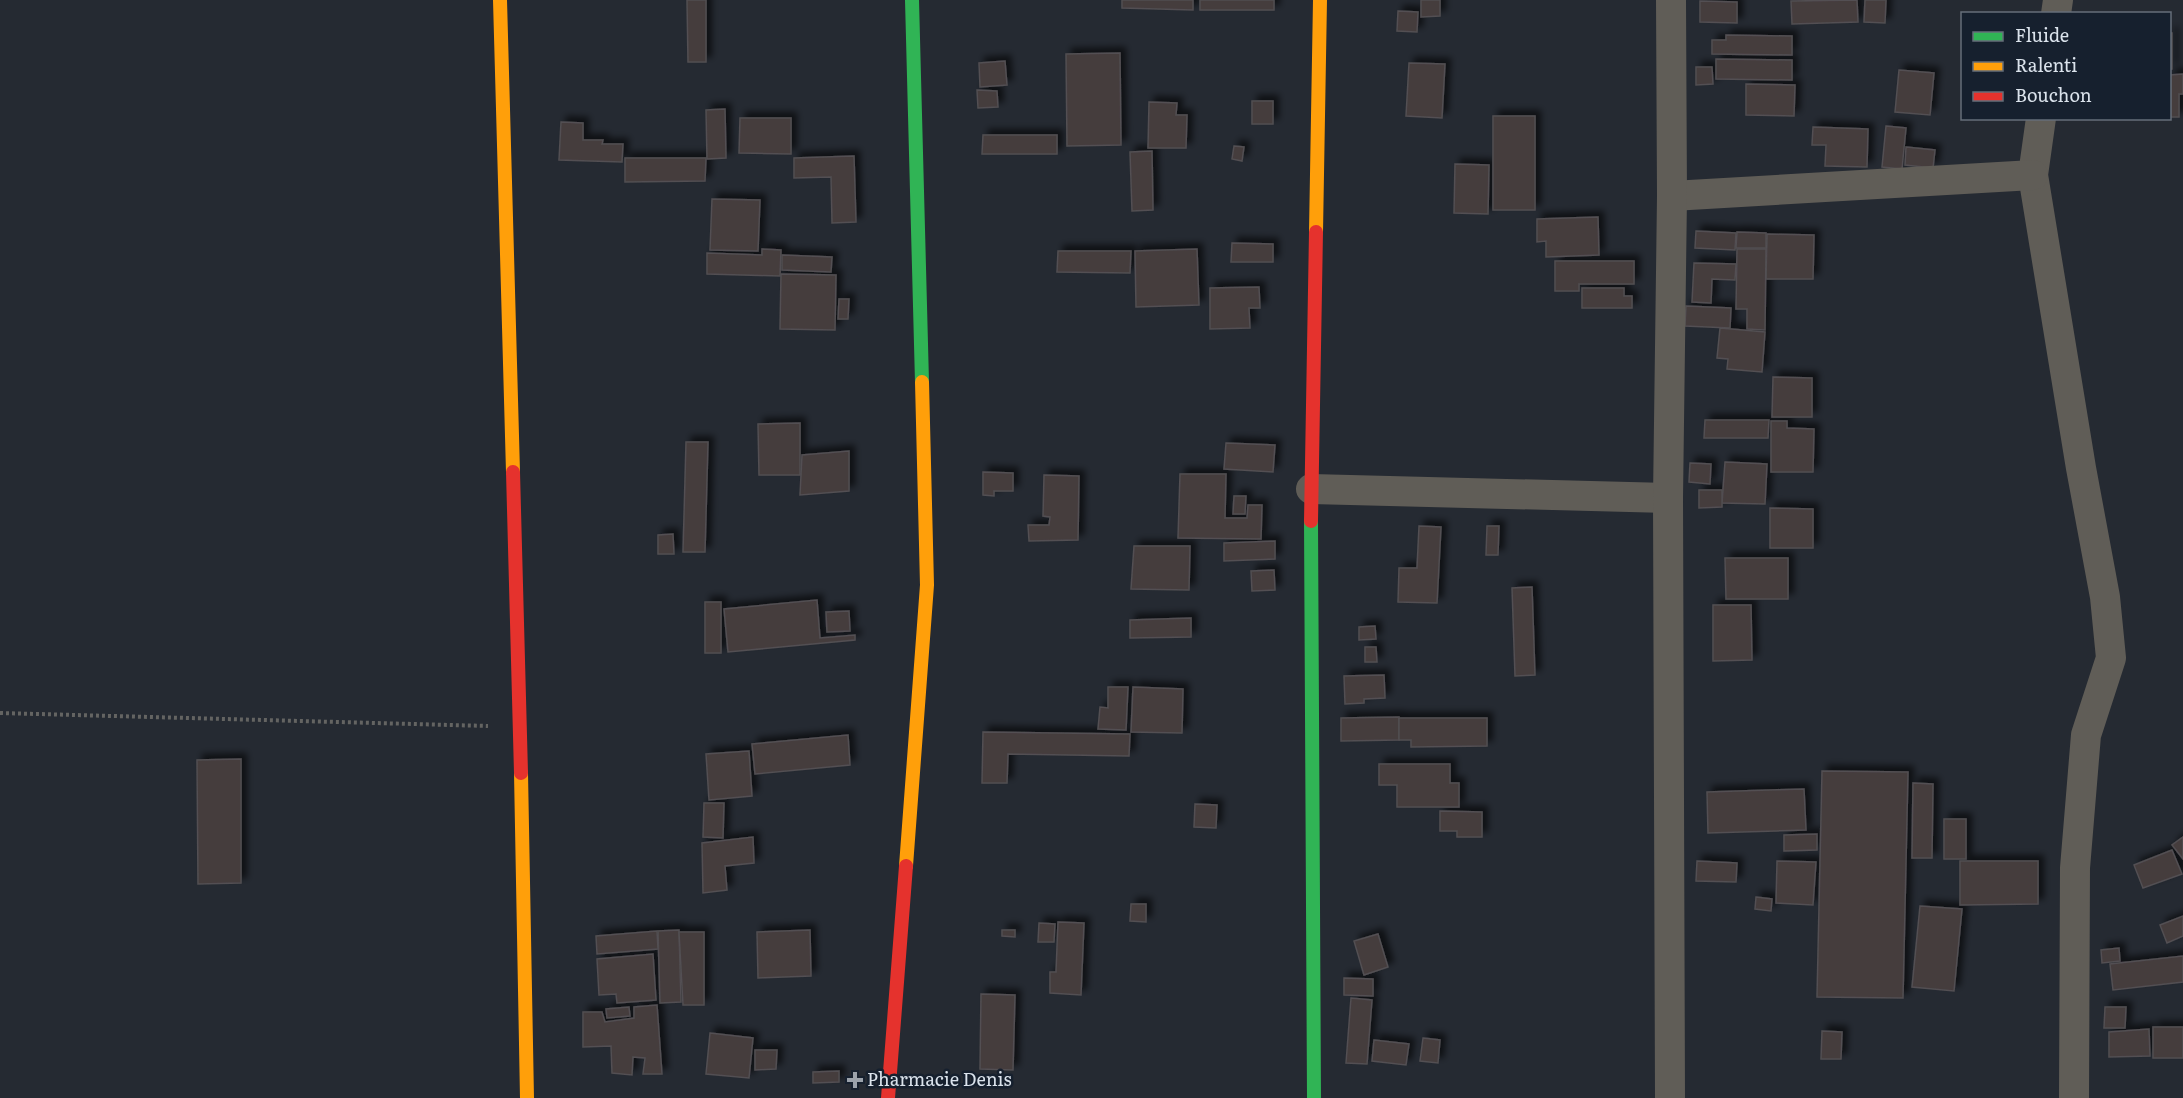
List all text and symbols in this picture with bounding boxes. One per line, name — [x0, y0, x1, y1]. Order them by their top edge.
legend — [1961, 12, 2171, 120]
text: Fluide — [2015, 21, 2069, 48]
text: Ralenti — [2015, 51, 2077, 78]
text: Bouchon — [2015, 81, 2092, 108]
place label: Pharmacie Denis — [867, 1065, 1012, 1092]
marker: Pharmacie Denis — [848, 1073, 862, 1087]

